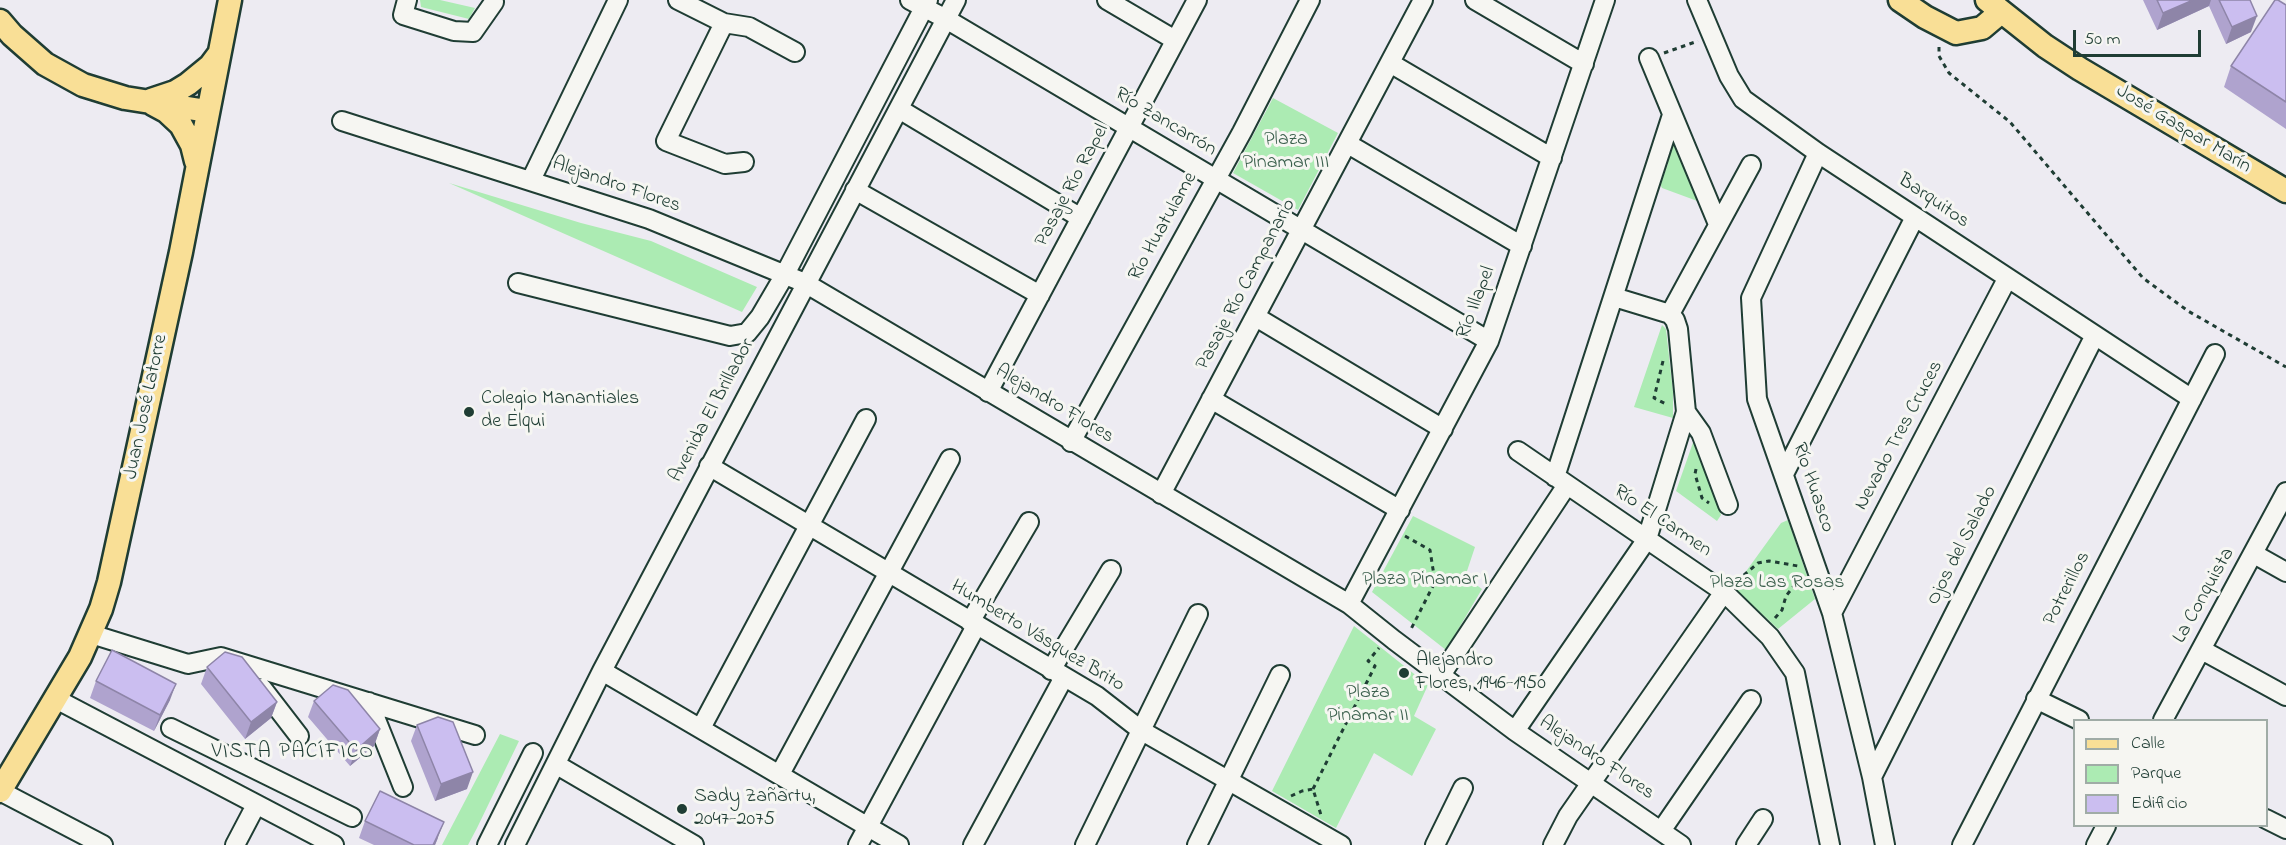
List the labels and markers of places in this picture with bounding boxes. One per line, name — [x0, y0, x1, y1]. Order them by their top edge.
place label: Colegio Manantiales de Elqui — [481, 388, 639, 435]
marker: Colegio Manantiales de Elqui — [462, 405, 476, 419]
place label: Alejandro Flores, 1946-1950 — [1416, 650, 1546, 697]
marker: Alejandro Flores, 1946-1950 — [1397, 666, 1411, 680]
place label: Sady Zañartu, 2047-2075 — [694, 786, 816, 833]
marker: Sady Zañartu, 2047-2075 — [675, 802, 689, 816]

